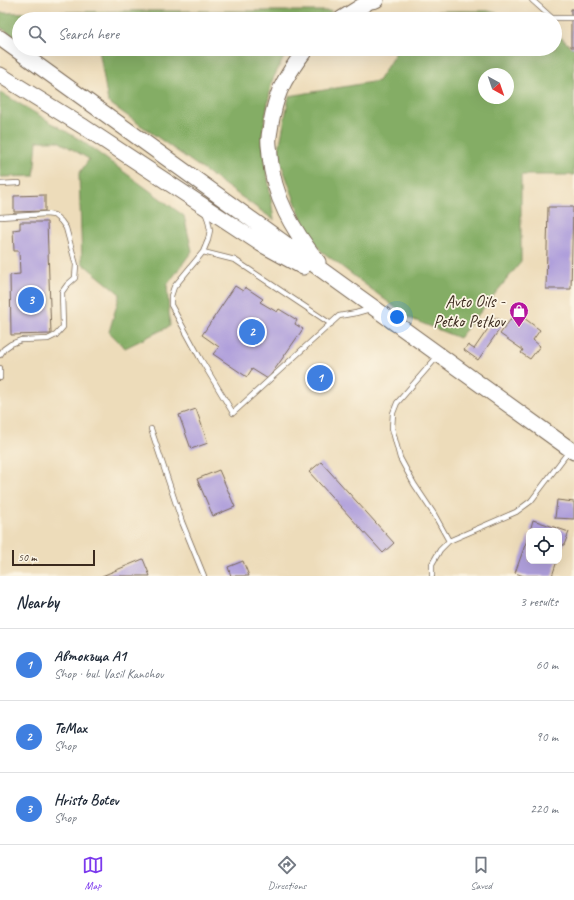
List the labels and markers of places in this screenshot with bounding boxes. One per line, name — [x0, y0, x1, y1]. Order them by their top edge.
pin: 3 — [18, 285, 44, 315]
place label: Avto Oils - Petko Petkov — [433, 291, 506, 332]
shop icon: Avto Oils - Petko Petkov — [508, 300, 530, 328]
pin: 2 — [239, 317, 265, 347]
pin: 1 — [307, 363, 333, 393]

